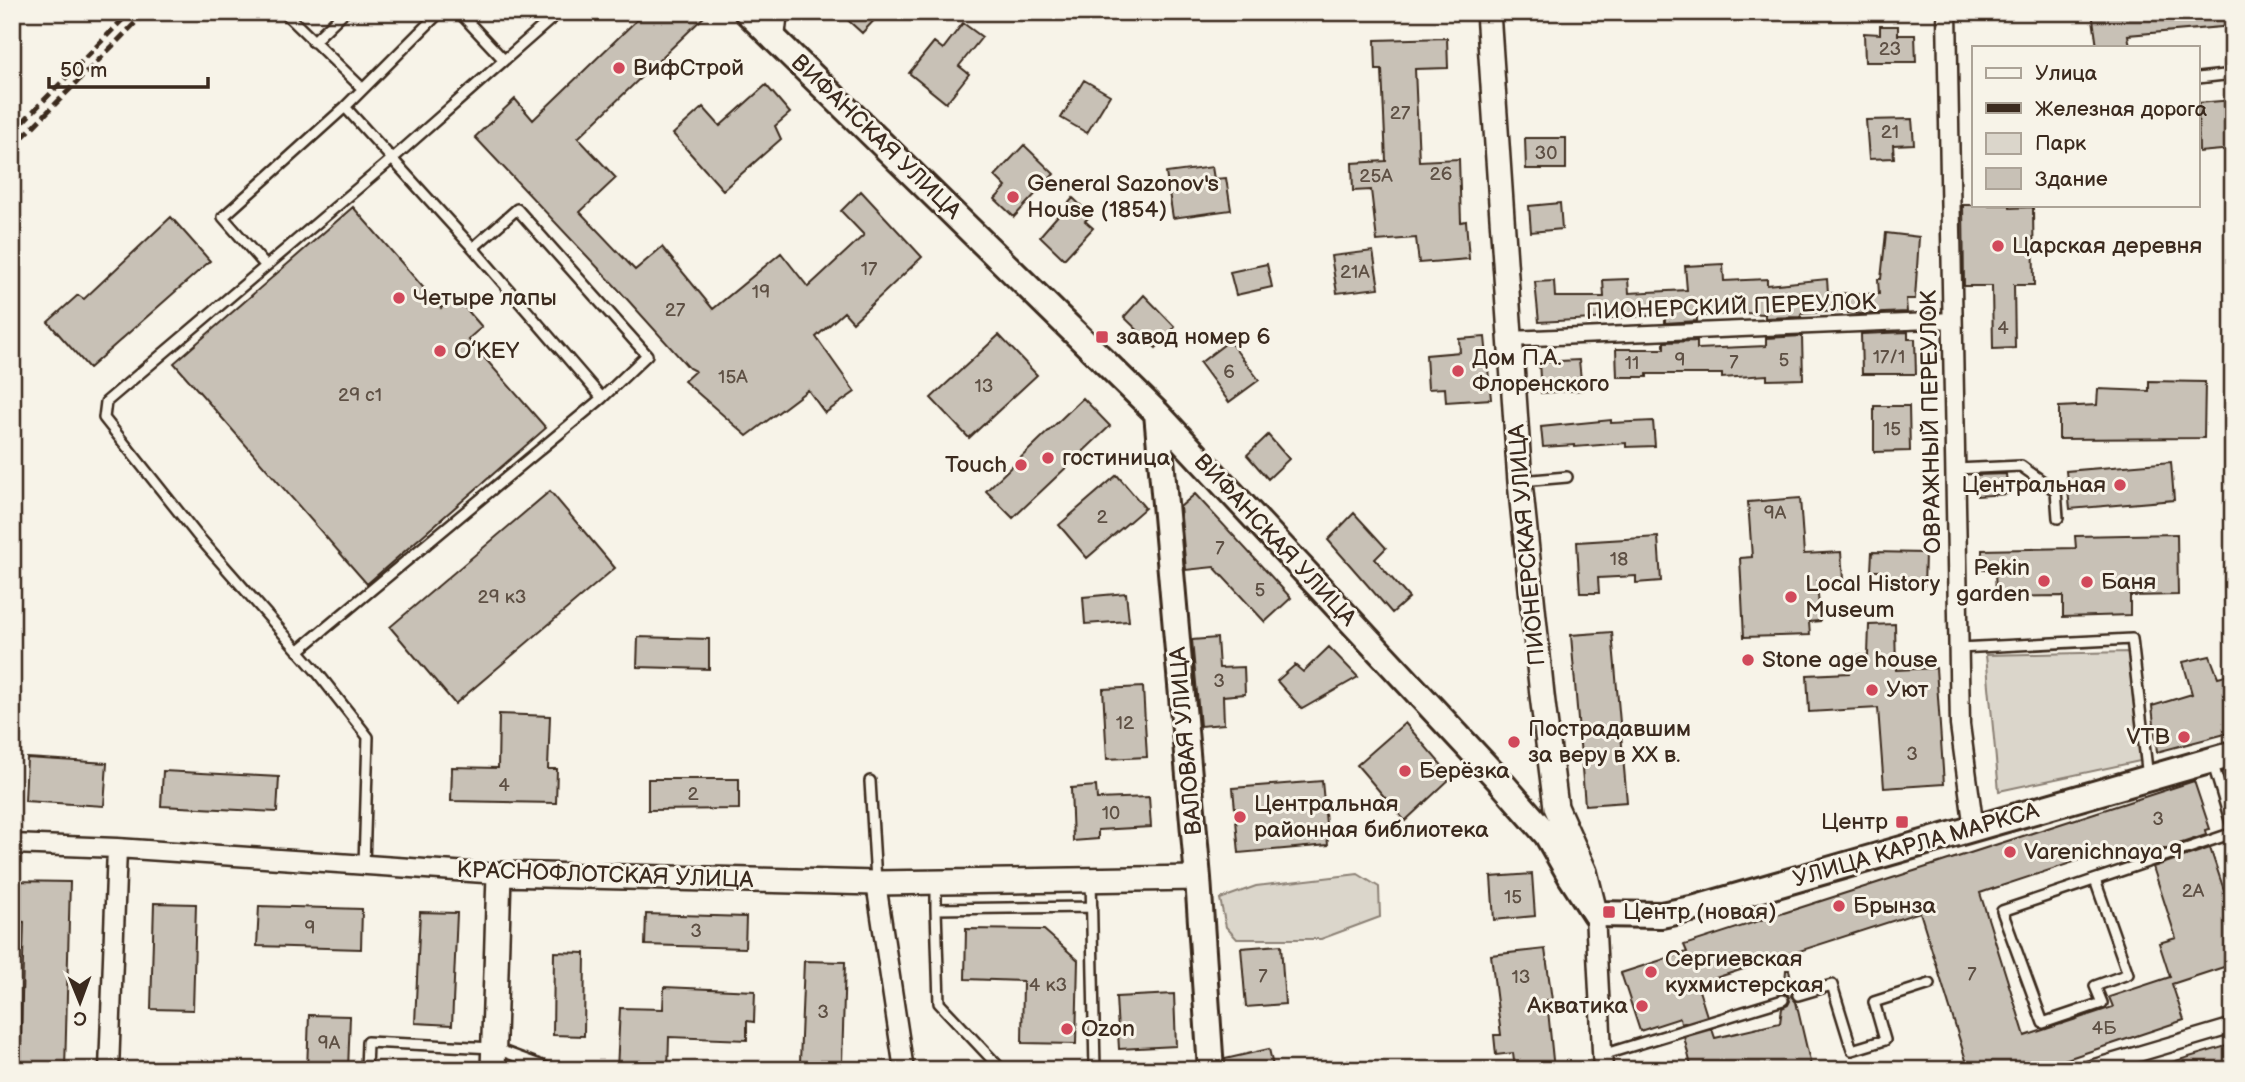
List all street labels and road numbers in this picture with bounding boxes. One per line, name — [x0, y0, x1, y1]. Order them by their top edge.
street label: ВИФАНСКАЯ УЛИЦА — [785, 49, 967, 225]
street label: ПИОНЕРСКИЙ ПЕРЕУЛОК — [1585, 288, 1877, 326]
street label: ОВРАЖНЫЙ ПЕРЕУЛОК — [1915, 290, 1947, 554]
street label: ПИОНЕРСКАЯ УЛИЦА — [1502, 423, 1552, 667]
street label: ВИФАНСКАЯ УЛИЦА — [1188, 448, 1362, 632]
street label: ВАЛОВАЯ УЛИЦА — [1164, 646, 1208, 836]
street label: УЛИЦА КАРЛА МАРКСА — [1790, 796, 2042, 893]
street label: КРАСНОФЛОТСКАЯ УЛИЦА — [456, 856, 754, 894]

